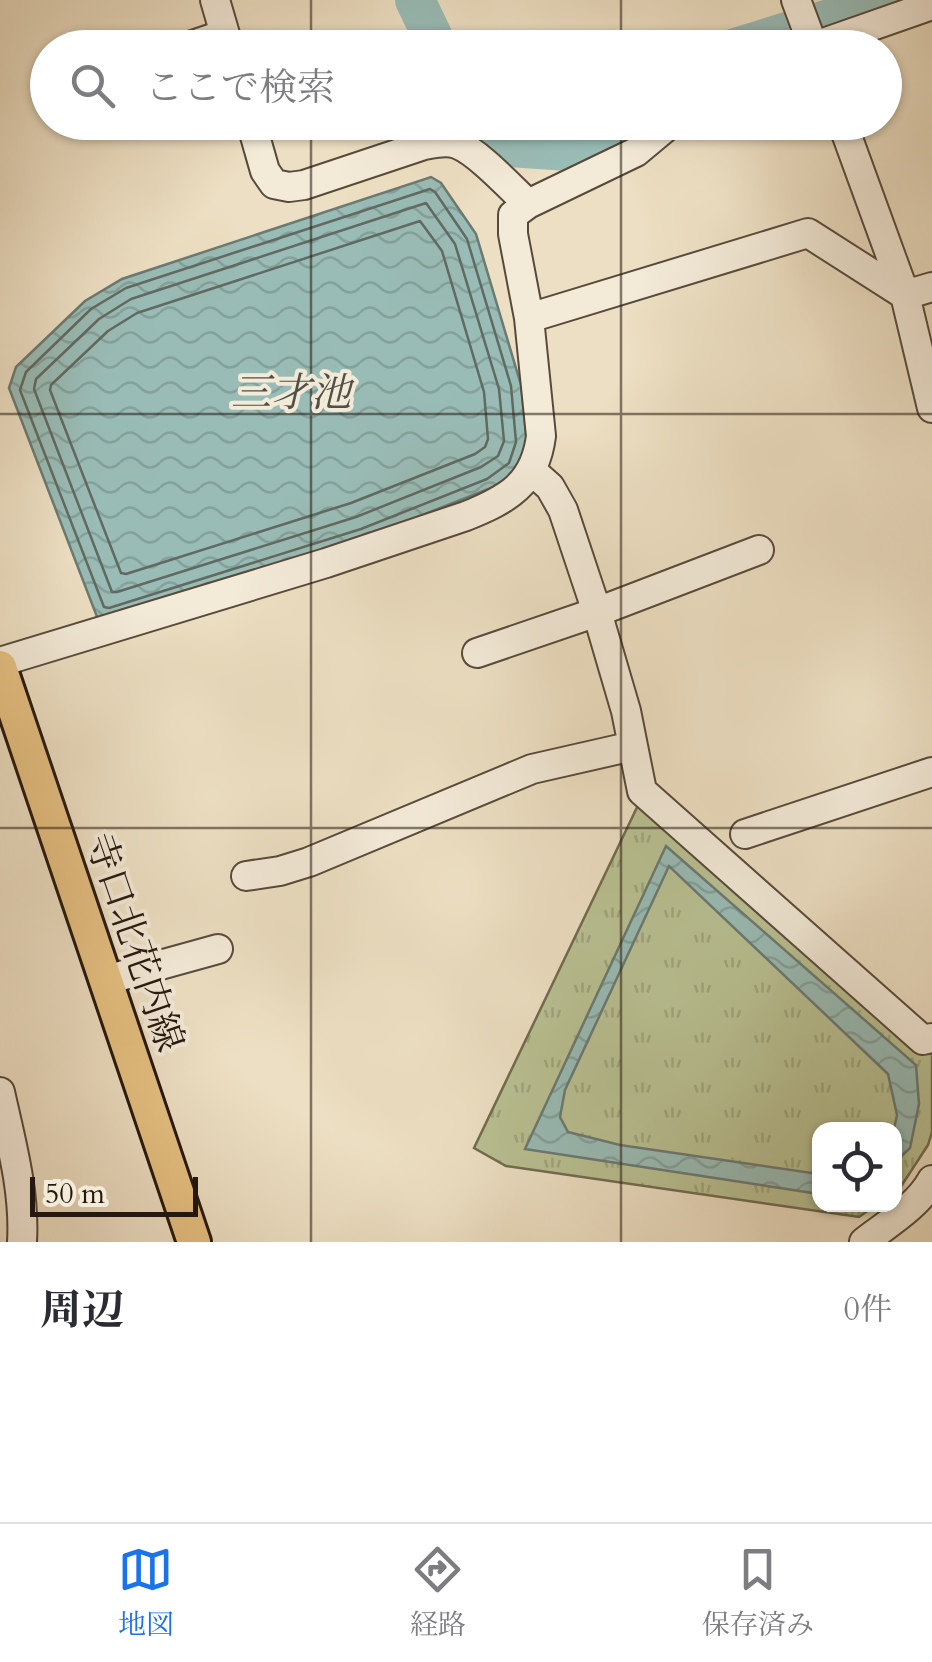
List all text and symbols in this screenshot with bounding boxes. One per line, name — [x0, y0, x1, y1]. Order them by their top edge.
search box — [30, 30, 902, 140]
icon: search — [65, 58, 120, 113]
text: ここで検索 — [145, 62, 335, 114]
water label: 三才池 — [231, 366, 355, 421]
street label: 寺口北花内線 — [72, 826, 196, 1059]
map controls — [812, 1122, 902, 1212]
button: locate — [812, 1122, 902, 1212]
scale bar — [30, 1172, 198, 1216]
text: 50 m — [45, 1175, 105, 1213]
text: 周辺 — [40, 1282, 124, 1339]
text: 0件 — [844, 1288, 892, 1332]
tab: 地図 — [118, 1542, 174, 1644]
tab: 経路 — [410, 1542, 466, 1644]
tab: 保存済み — [702, 1542, 814, 1644]

